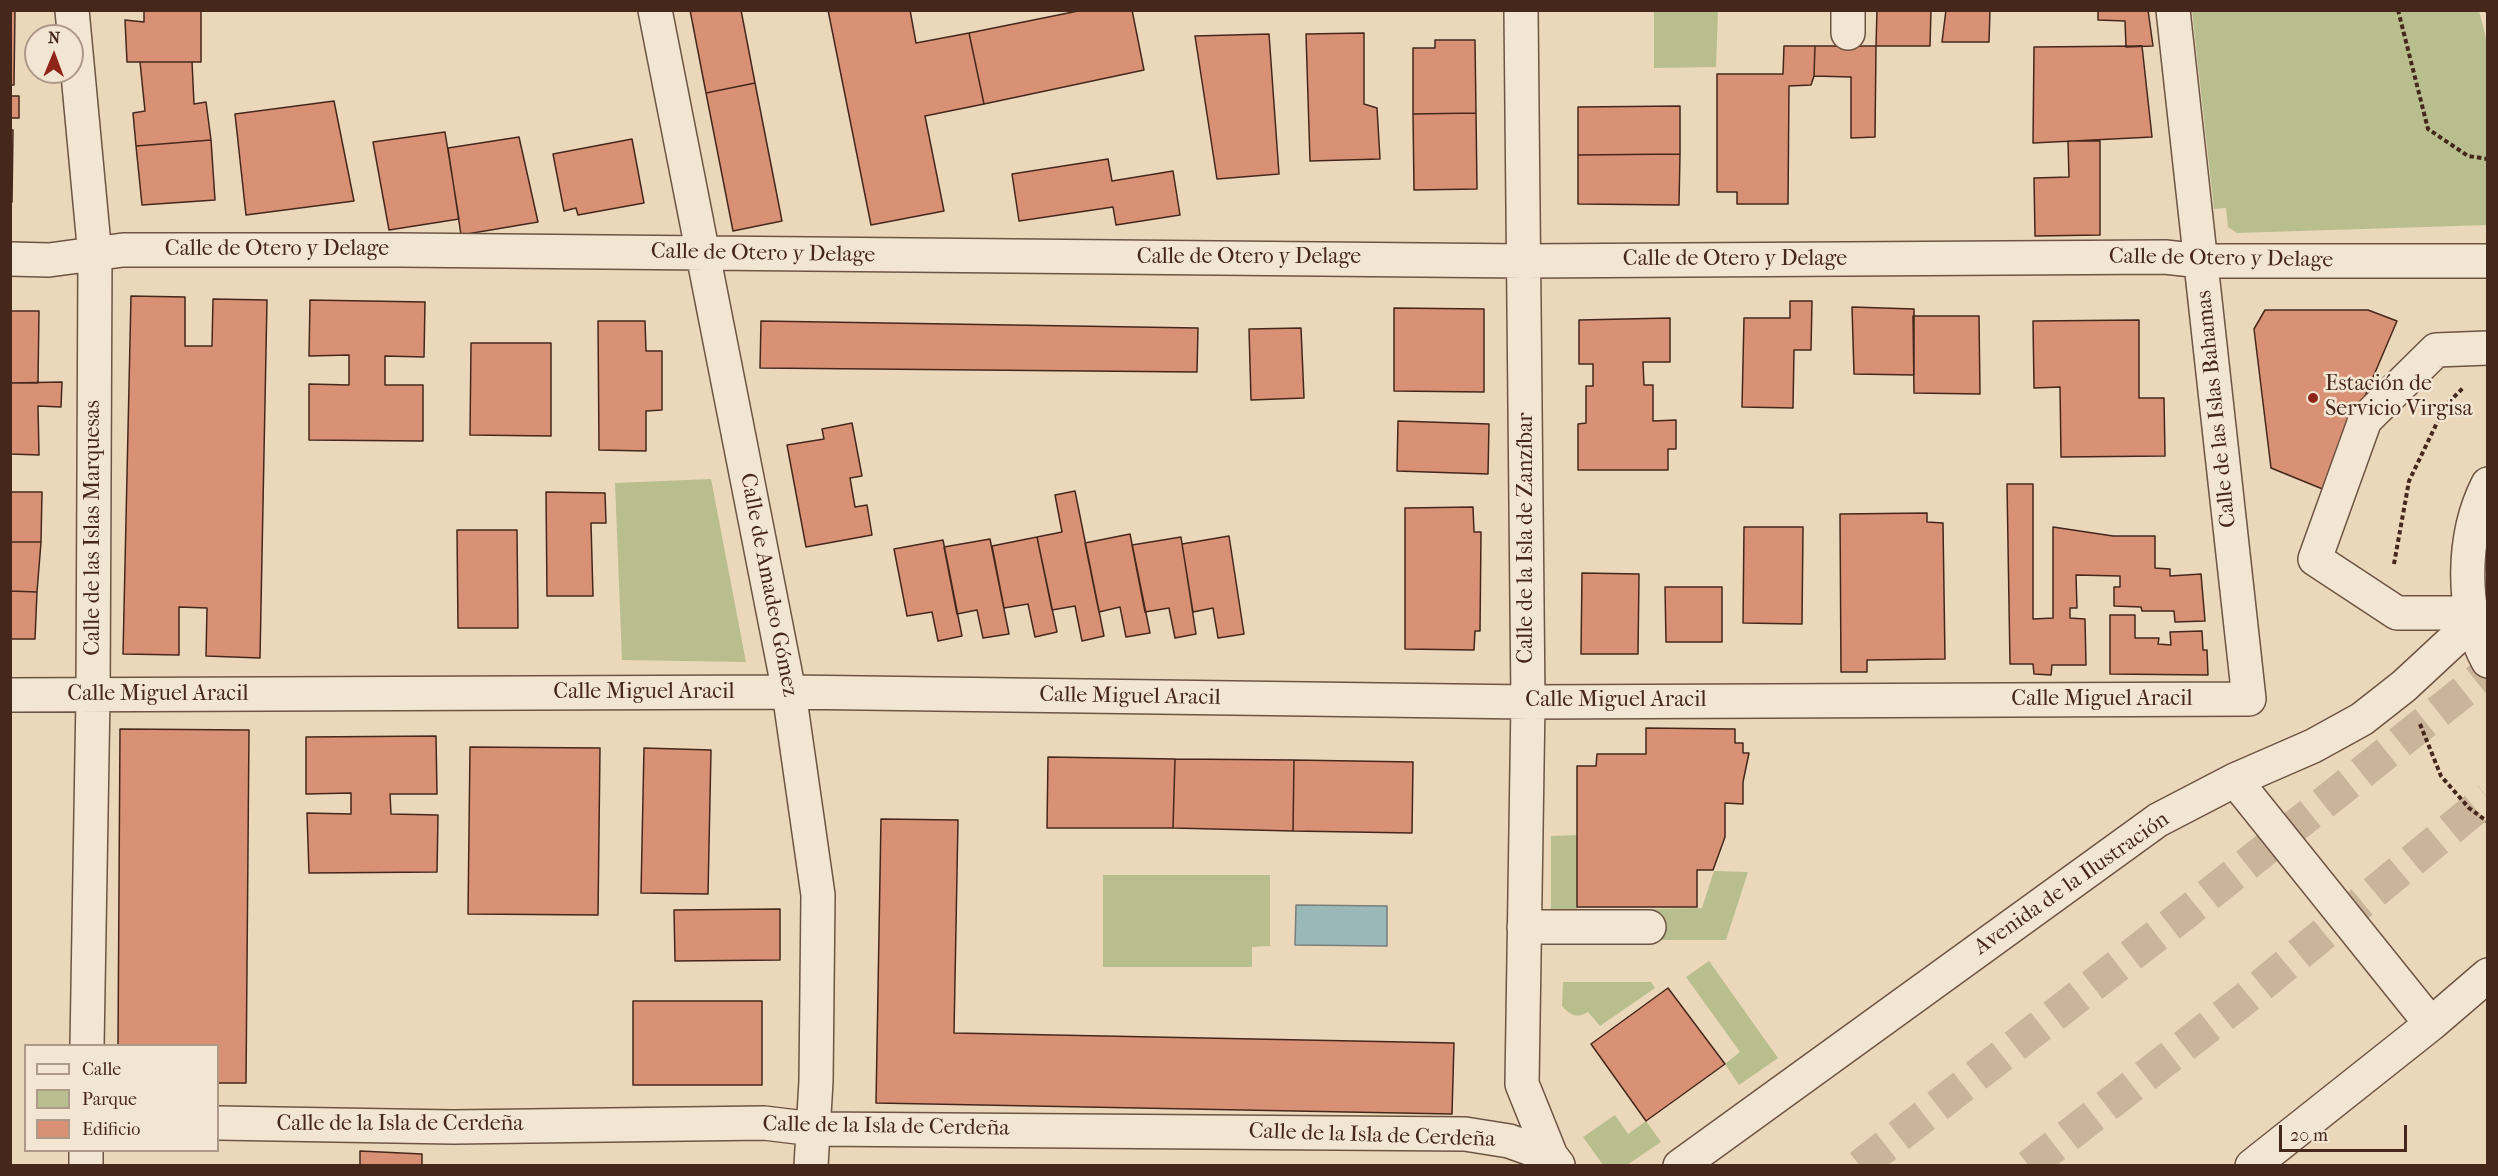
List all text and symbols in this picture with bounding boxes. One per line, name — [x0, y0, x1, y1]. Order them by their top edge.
north arrow — [24, 24, 84, 84]
text: N — [48, 28, 61, 47]
street label: Calle de Otero y Delage — [165, 237, 389, 263]
street label: Calle de Otero y Delage — [651, 239, 875, 269]
street label: Calle de Otero y Delage — [2109, 244, 2333, 274]
street label: Calle de Otero y Delage — [1137, 245, 1361, 271]
street label: Calle de Otero y Delage — [1623, 247, 1847, 273]
street label: Calle de las Islas Bahamas — [2191, 289, 2243, 529]
place label: Estación de Servicio Virgisa — [2325, 372, 2473, 424]
marker: Estación de Servicio Virgisa — [2306, 391, 2320, 405]
street label: Calle de las Islas Marquesas — [81, 400, 107, 656]
street label: Calle de la Isla de Zanzíbar — [1514, 412, 1540, 664]
street label: Calle de Amadeo Gómez — [733, 471, 803, 699]
street label: Calle Miguel Aracil — [553, 680, 735, 706]
street label: Calle Miguel Aracil — [67, 682, 249, 708]
street label: Calle Miguel Aracil — [1039, 682, 1221, 712]
street label: Calle Miguel Aracil — [2011, 687, 2193, 713]
street label: Calle Miguel Aracil — [1525, 688, 1707, 714]
street label: Avenida de la Ilustración — [1969, 807, 2175, 961]
legend — [24, 1044, 219, 1152]
text: Calle — [82, 1059, 121, 1080]
text: Parque — [82, 1089, 137, 1110]
street label: Calle de la Isla de Cerdeña — [277, 1112, 523, 1138]
street label: Calle de la Isla de Cerdeña — [762, 1112, 1010, 1142]
scale bar — [2282, 1113, 2410, 1151]
street label: Calle de la Isla de Cerdeña — [1248, 1118, 1496, 1154]
text: Edificio — [82, 1119, 140, 1140]
text: 20 m — [2290, 1125, 2328, 1146]

